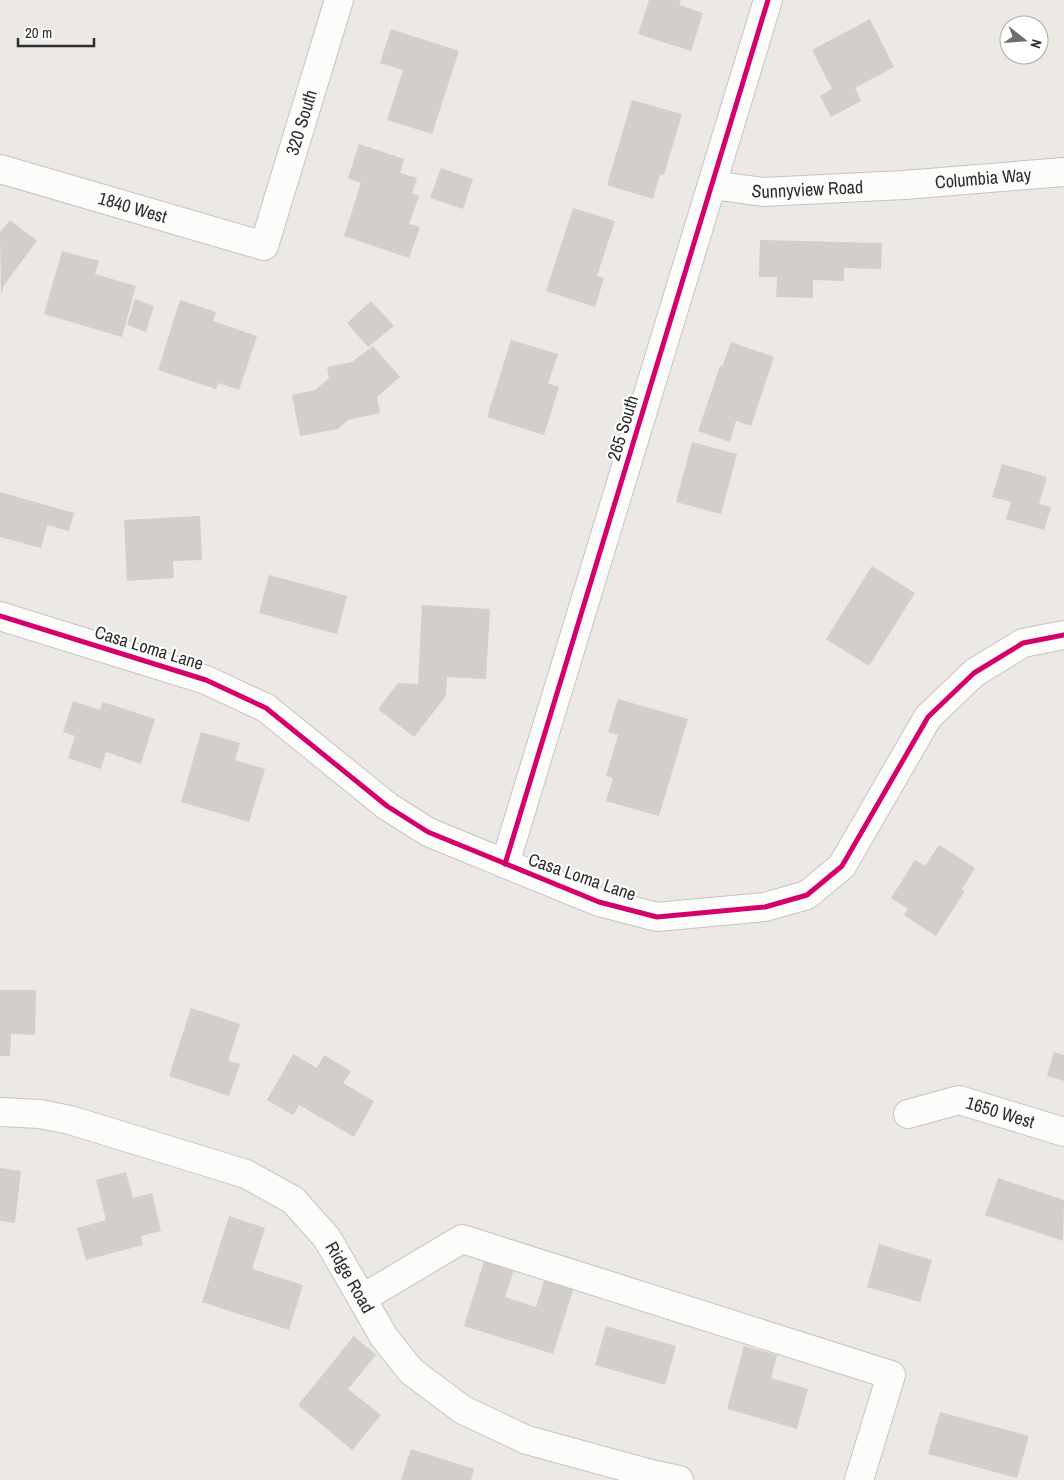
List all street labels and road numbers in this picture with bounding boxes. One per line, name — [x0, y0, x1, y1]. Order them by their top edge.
street label: 320 South — [279, 87, 323, 158]
street label: Columbia Way — [934, 162, 1033, 194]
street label: Sunnyview Road — [750, 174, 864, 204]
street label: 1840 West — [95, 185, 170, 229]
street label: 265 South — [601, 392, 644, 464]
street label: Casa Loma Lane — [92, 619, 207, 676]
street label: Casa Loma Lane — [525, 846, 639, 907]
street label: 1650 West — [963, 1090, 1038, 1134]
street label: Ridge Road — [320, 1237, 381, 1318]

